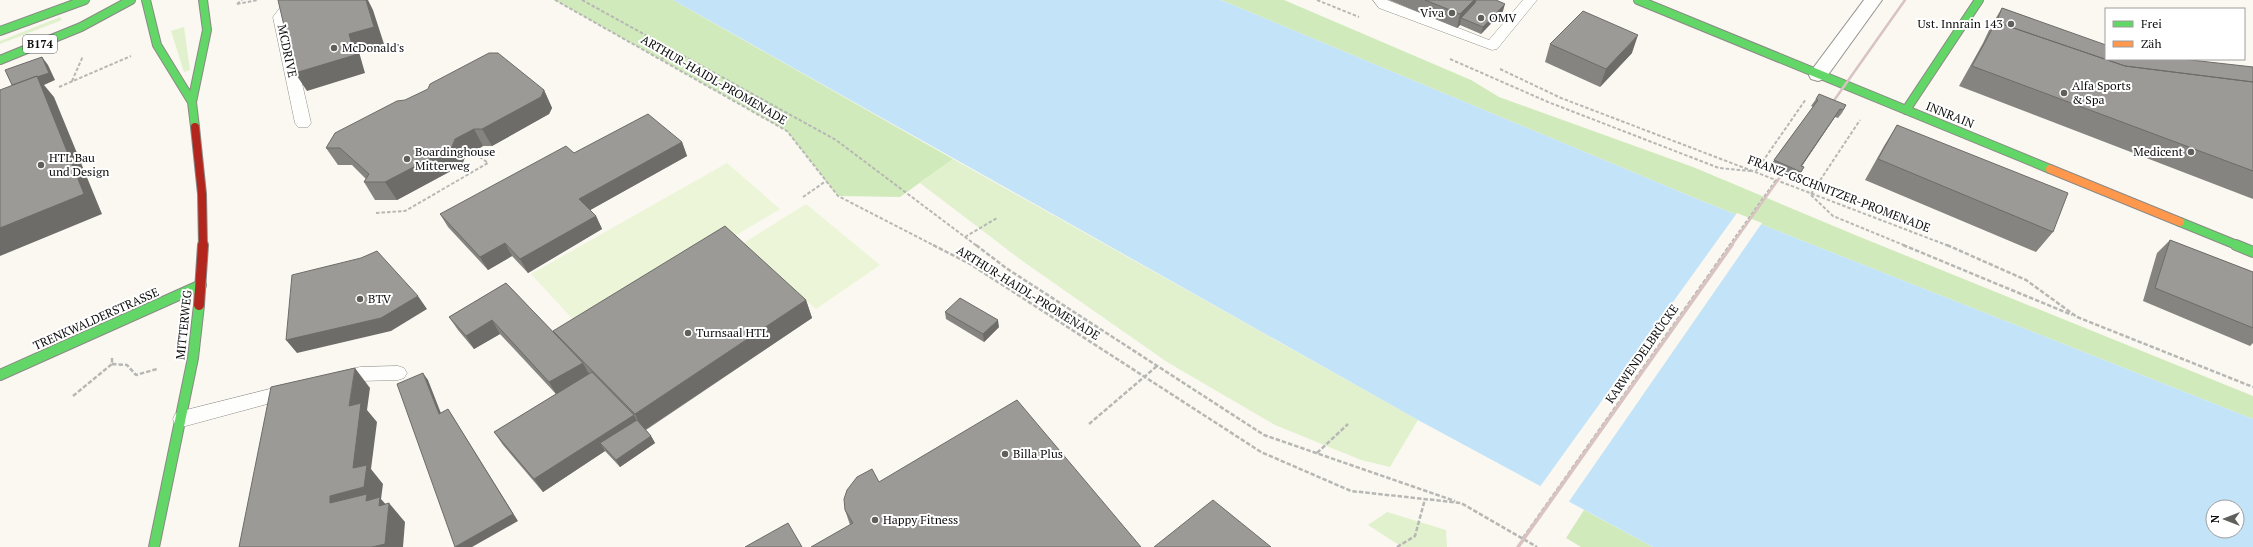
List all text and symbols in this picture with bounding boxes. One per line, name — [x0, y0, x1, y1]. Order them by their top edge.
place label: Viva — [1420, 5, 1444, 20]
marker: Viva — [1447, 8, 1457, 18]
legend — [2105, 8, 2245, 60]
place label: OMV — [1489, 10, 1517, 25]
marker: OMV — [1476, 13, 1486, 23]
place label: Ust. Innrain 143 — [1918, 16, 2003, 31]
text: Frei — [2141, 16, 2162, 31]
marker: Ust. Innrain 143 — [2006, 19, 2016, 29]
street label: MCDRIVE — [275, 23, 300, 79]
street label: ARTHUR-HAIDL-PROMENADE — [639, 32, 790, 128]
road number: B174 — [23, 35, 57, 53]
text: Zäh — [2141, 36, 2161, 51]
place label: McDonald's — [342, 40, 404, 55]
marker: McDonald's — [329, 43, 339, 53]
place label: Alfa Sports & Spa — [2072, 78, 2131, 107]
marker: Alfa Sports & Spa — [2059, 88, 2069, 98]
street label: INNRAIN — [1924, 98, 1977, 131]
place label: Boardinghouse Mitterweg — [415, 144, 495, 173]
place label: Medicent — [2133, 144, 2184, 159]
marker: Medicent — [2186, 147, 2196, 157]
place label: HTL Bau und Design — [49, 150, 109, 179]
street label: FRANZ-GSCHNITZER-PROMENADE — [1746, 152, 1933, 235]
marker: Boardinghouse Mitterweg — [402, 154, 412, 164]
marker: HTL Bau und Design — [36, 160, 46, 170]
street label: ARTHUR-HAIDL-PROMENADE — [954, 242, 1103, 343]
street label: TRENKWALDERSTRASSE — [31, 284, 161, 353]
street label: MITTERWEG — [172, 289, 195, 360]
place label: BTV — [368, 291, 392, 306]
marker: BTV — [355, 294, 365, 304]
street label: KARWENDELBRÜCKE — [1602, 301, 1681, 406]
place label: Turnsaal HTL — [696, 325, 769, 340]
marker: Turnsaal HTL — [683, 328, 693, 338]
place label: Billa Plus — [1013, 446, 1063, 461]
marker: Billa Plus — [1000, 449, 1010, 459]
north arrow — [2205, 499, 2245, 539]
place label: Happy Fitness — [883, 512, 958, 527]
text: N — [2208, 514, 2222, 523]
marker: Happy Fitness — [870, 515, 880, 525]

